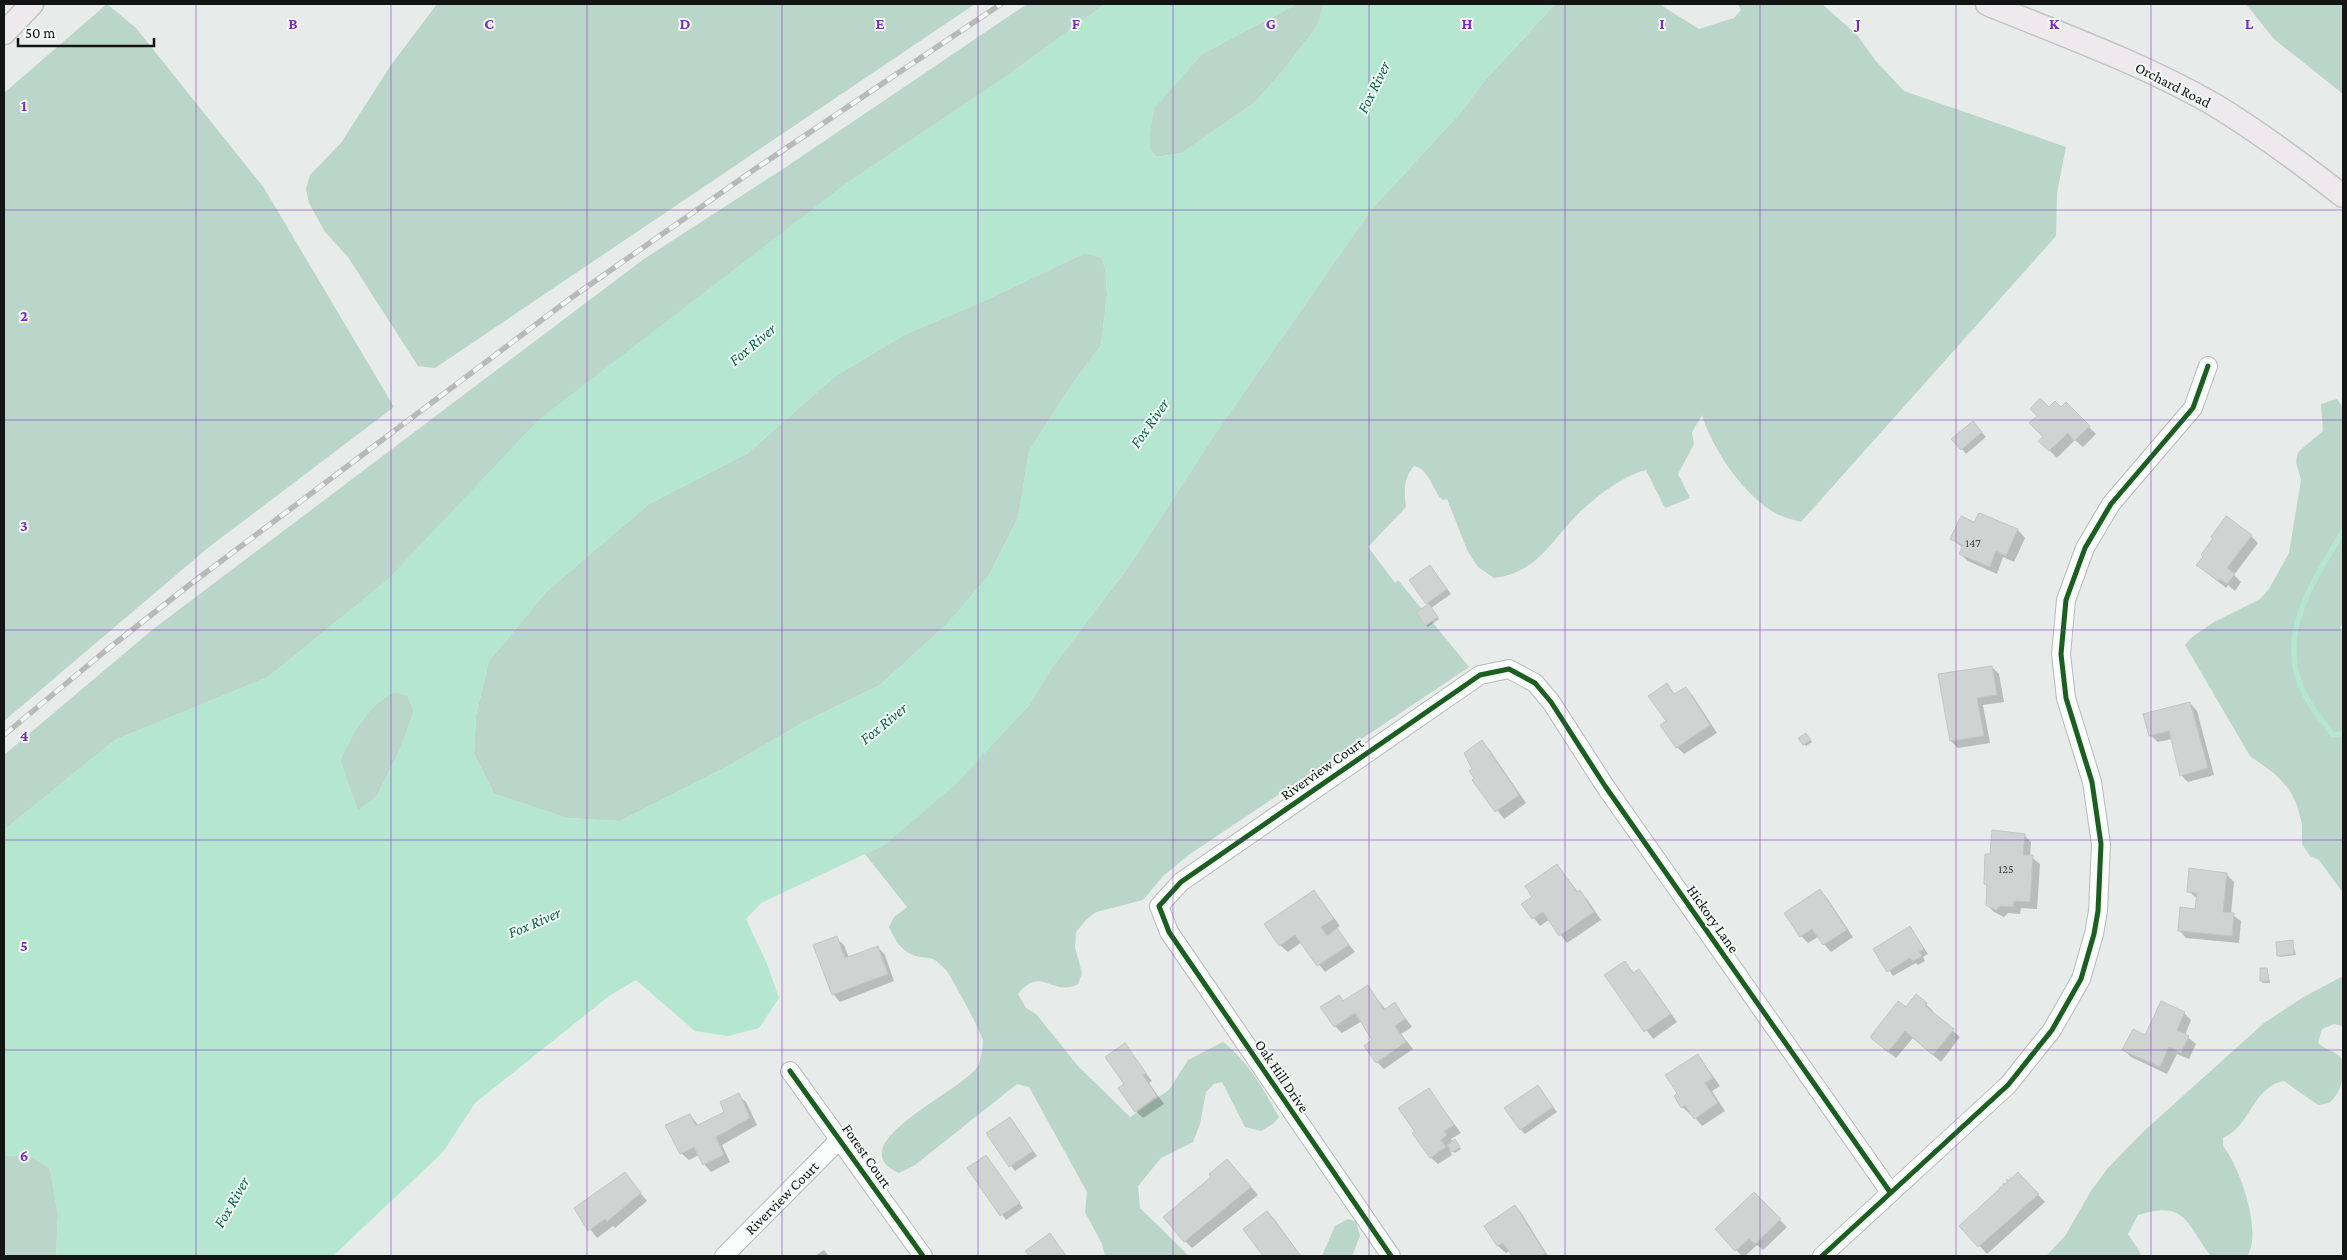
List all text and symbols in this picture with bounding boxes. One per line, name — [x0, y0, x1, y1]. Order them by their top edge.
scale bar — [18, 15, 154, 47]
text: B — [288, 15, 298, 32]
text: C — [484, 15, 494, 32]
text: D — [679, 15, 691, 32]
text: E — [875, 15, 885, 32]
text: F — [1072, 15, 1081, 32]
text: G — [1266, 15, 1276, 32]
text: H — [1462, 15, 1473, 32]
text: I — [1659, 15, 1665, 32]
text: J — [1853, 15, 1861, 32]
text: K — [2049, 15, 2060, 32]
text: L — [2245, 15, 2254, 32]
text: 50 m — [25, 25, 55, 41]
water label: Fox River — [1354, 58, 1393, 116]
street label: Orchard Road — [2133, 59, 2213, 111]
text: 1 — [21, 97, 27, 114]
text: 2 — [20, 307, 28, 324]
water label: Fox River — [726, 320, 779, 369]
water label: Fox River — [1127, 395, 1173, 451]
text: 3 — [20, 517, 28, 534]
house number: 147 — [1965, 536, 1981, 550]
water label: Fox River — [856, 699, 911, 747]
text: 4 — [20, 727, 29, 744]
street label: Riverview Court — [1278, 734, 1367, 803]
house number: 125 — [1998, 862, 2014, 876]
street label: Hickory Lane — [1683, 882, 1742, 957]
water label: Fox River — [505, 904, 563, 941]
text: 5 — [20, 937, 28, 954]
street label: Oak Hill Drive — [1252, 1037, 1312, 1116]
street label: Forest Court — [839, 1121, 895, 1192]
text: 6 — [20, 1147, 28, 1164]
street label: Riverview Court — [742, 1157, 823, 1238]
water label: Fox River — [210, 1174, 253, 1231]

